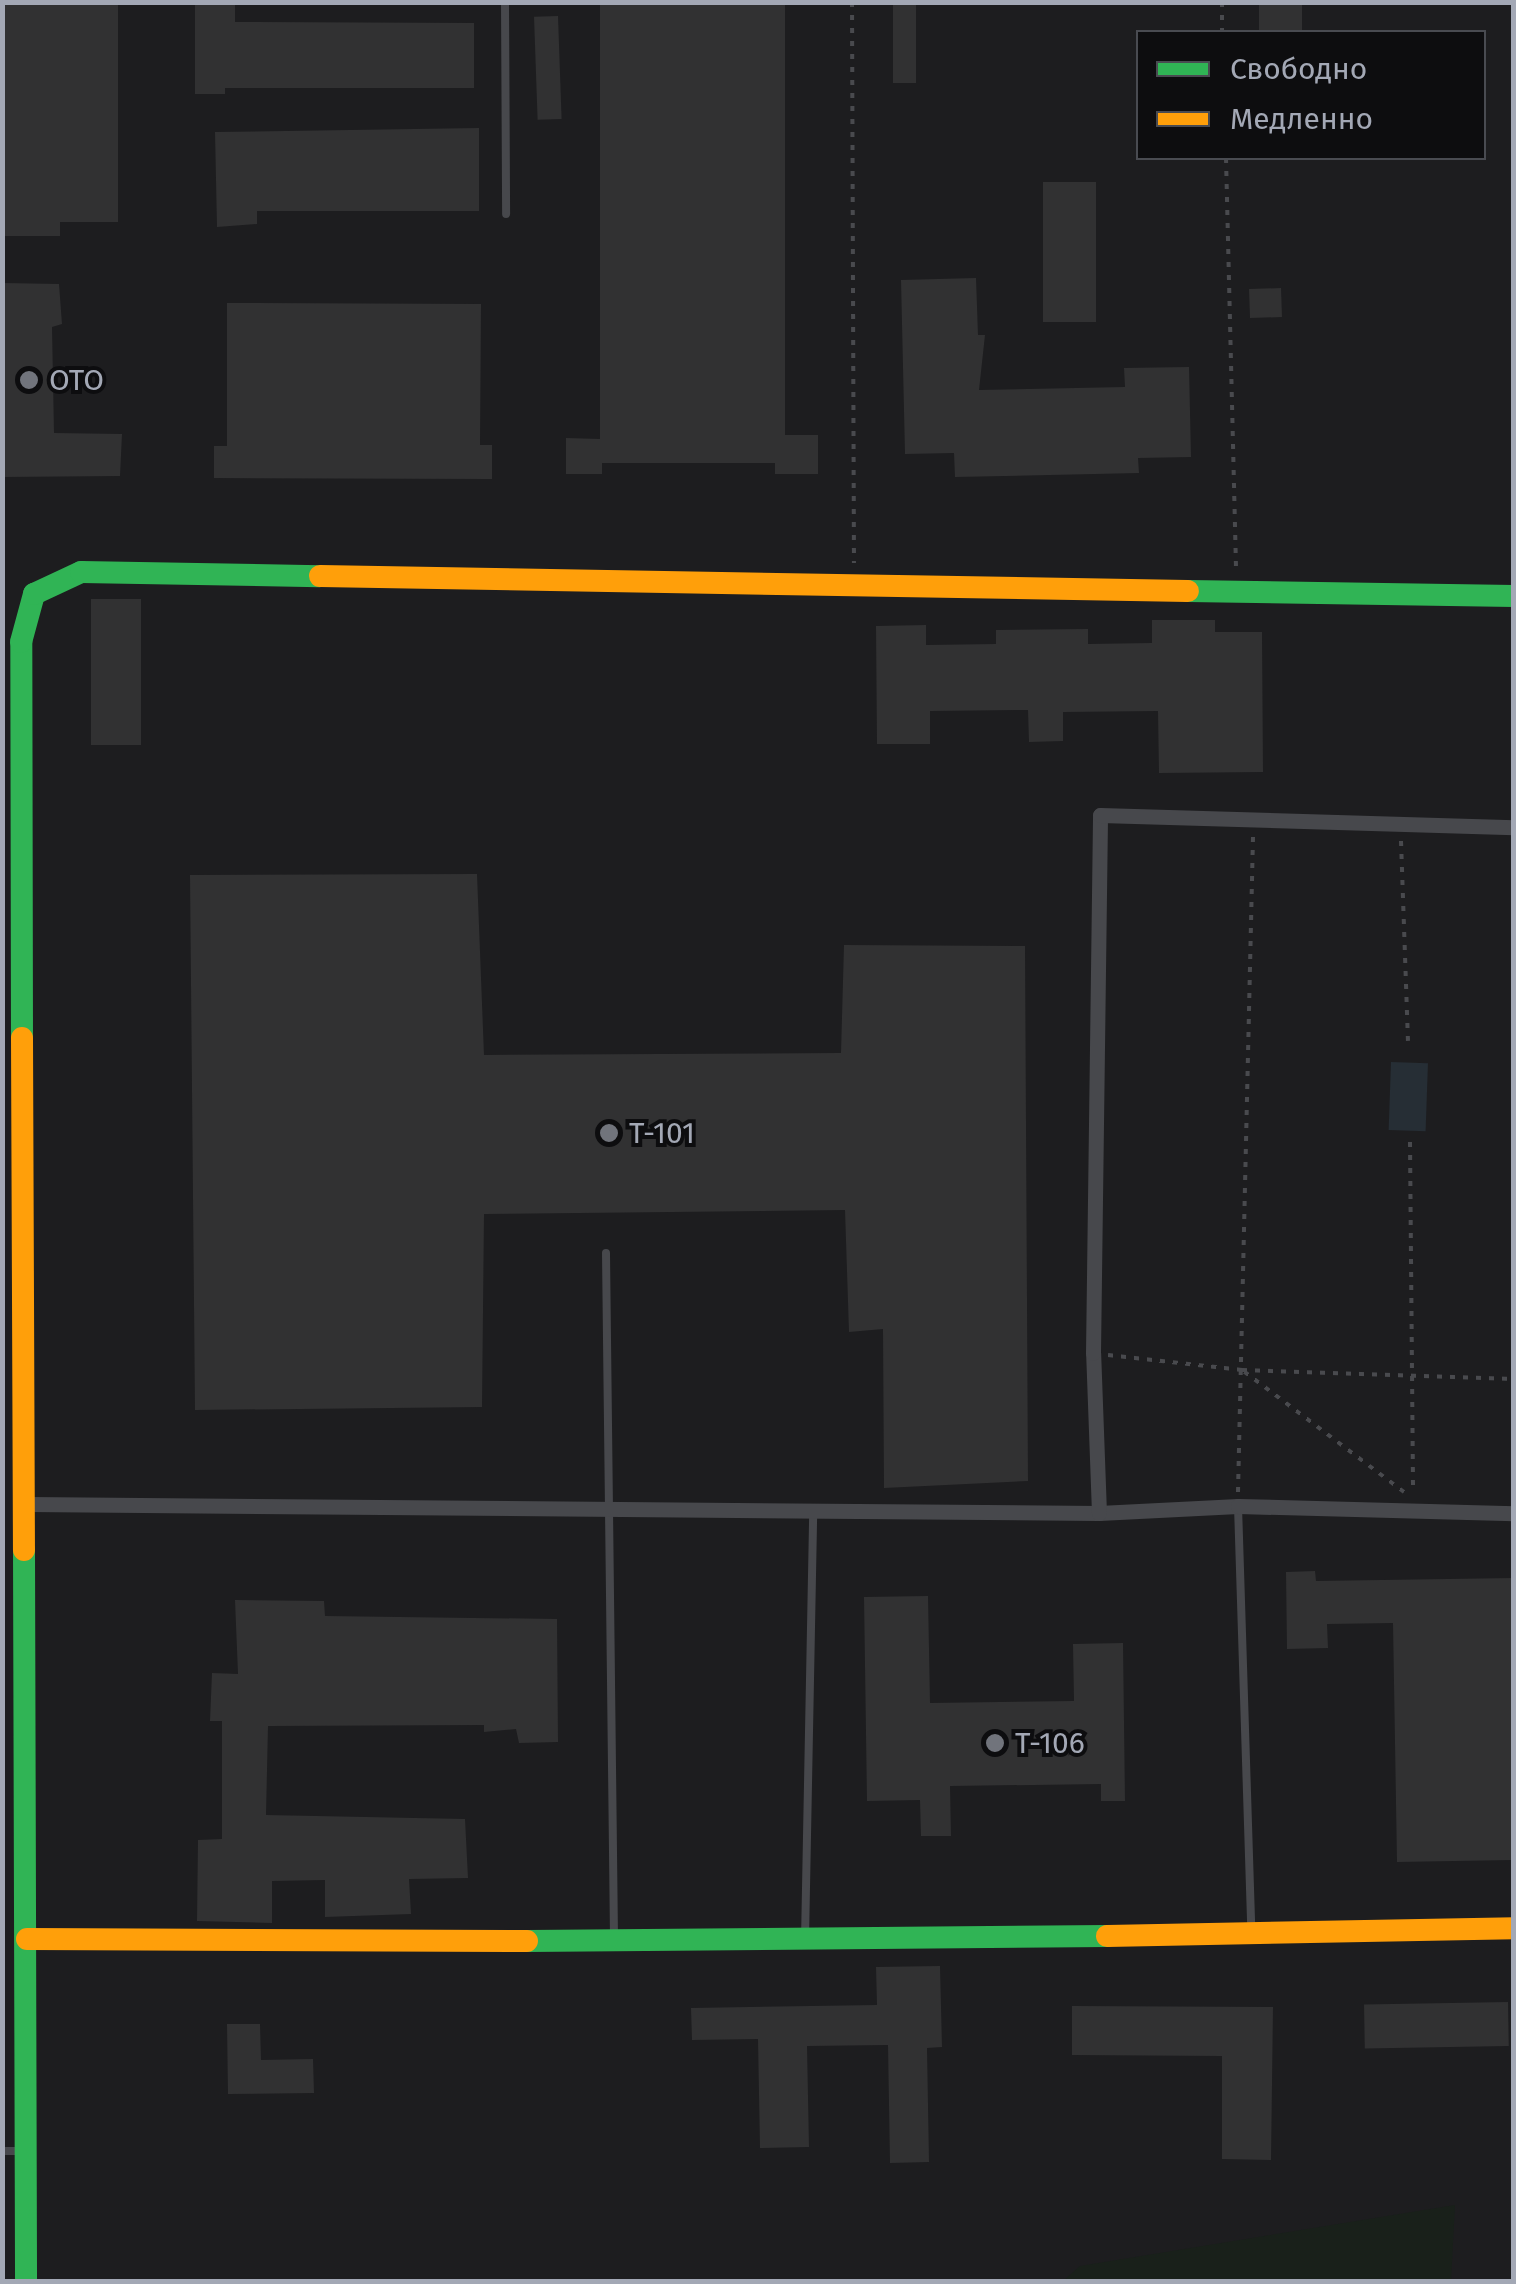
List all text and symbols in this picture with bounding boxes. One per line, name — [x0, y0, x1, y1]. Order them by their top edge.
legend — [1136, 30, 1486, 160]
text: Свободно — [1230, 51, 1367, 87]
text: Медленно — [1230, 101, 1373, 137]
place label: ОТО — [49, 362, 104, 398]
marker: ОТО — [18, 369, 40, 391]
place label: Т-101 — [629, 1115, 695, 1151]
marker: Т-101 — [598, 1122, 620, 1144]
place label: Т-106 — [1015, 1725, 1085, 1761]
marker: Т-106 — [984, 1732, 1006, 1754]

